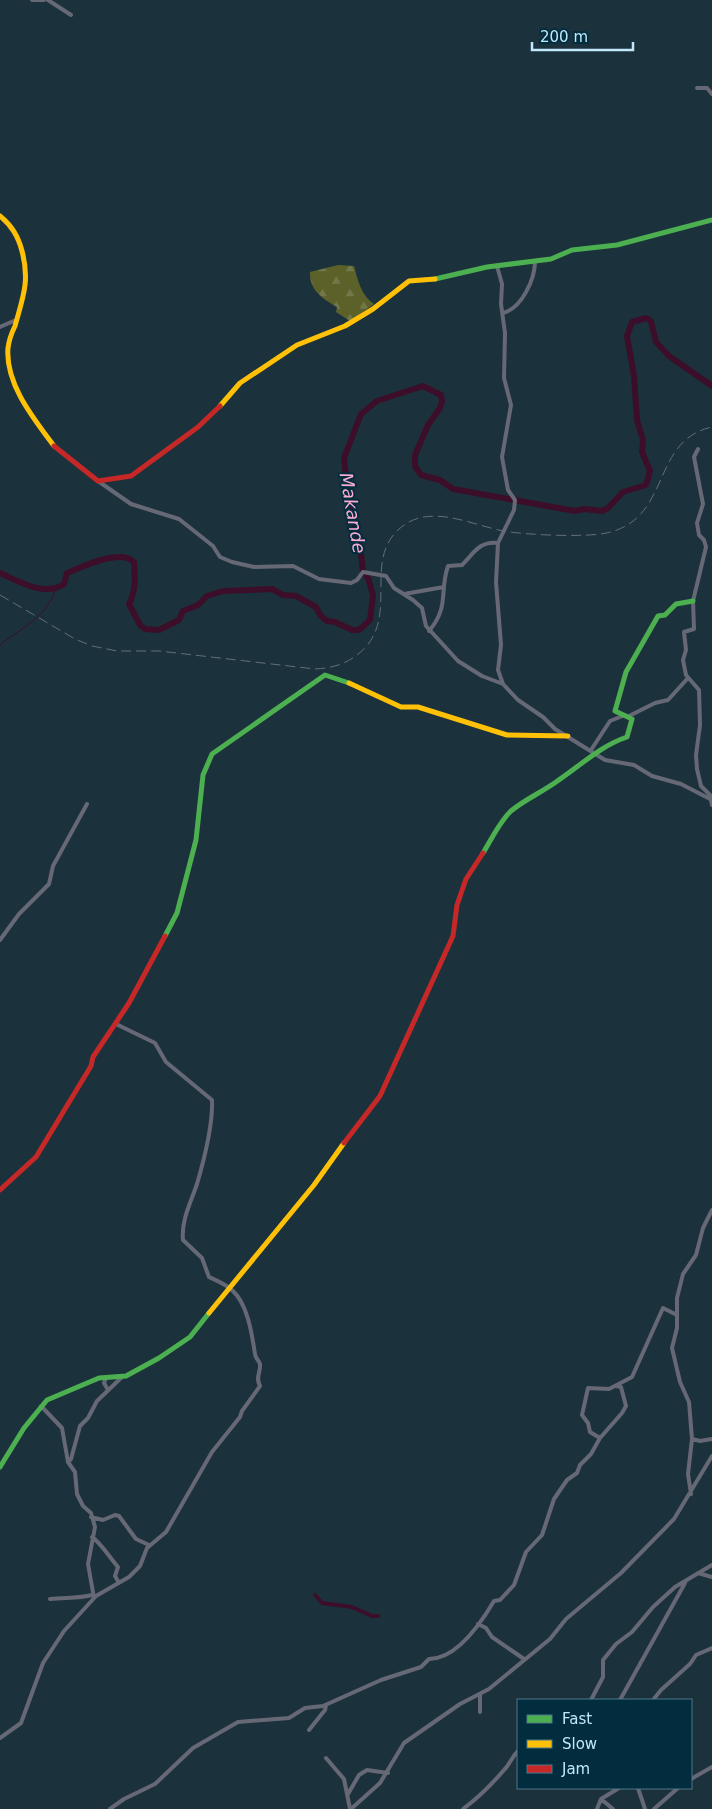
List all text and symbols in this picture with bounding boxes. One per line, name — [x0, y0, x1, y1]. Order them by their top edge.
scale bar — [532, 20, 633, 52]
text: 200 m — [540, 28, 588, 46]
water label: Makande — [336, 471, 370, 555]
legend — [517, 1699, 692, 1789]
text: Fast — [562, 1710, 592, 1728]
text: Slow — [562, 1735, 597, 1753]
text: Jam — [561, 1760, 590, 1778]

